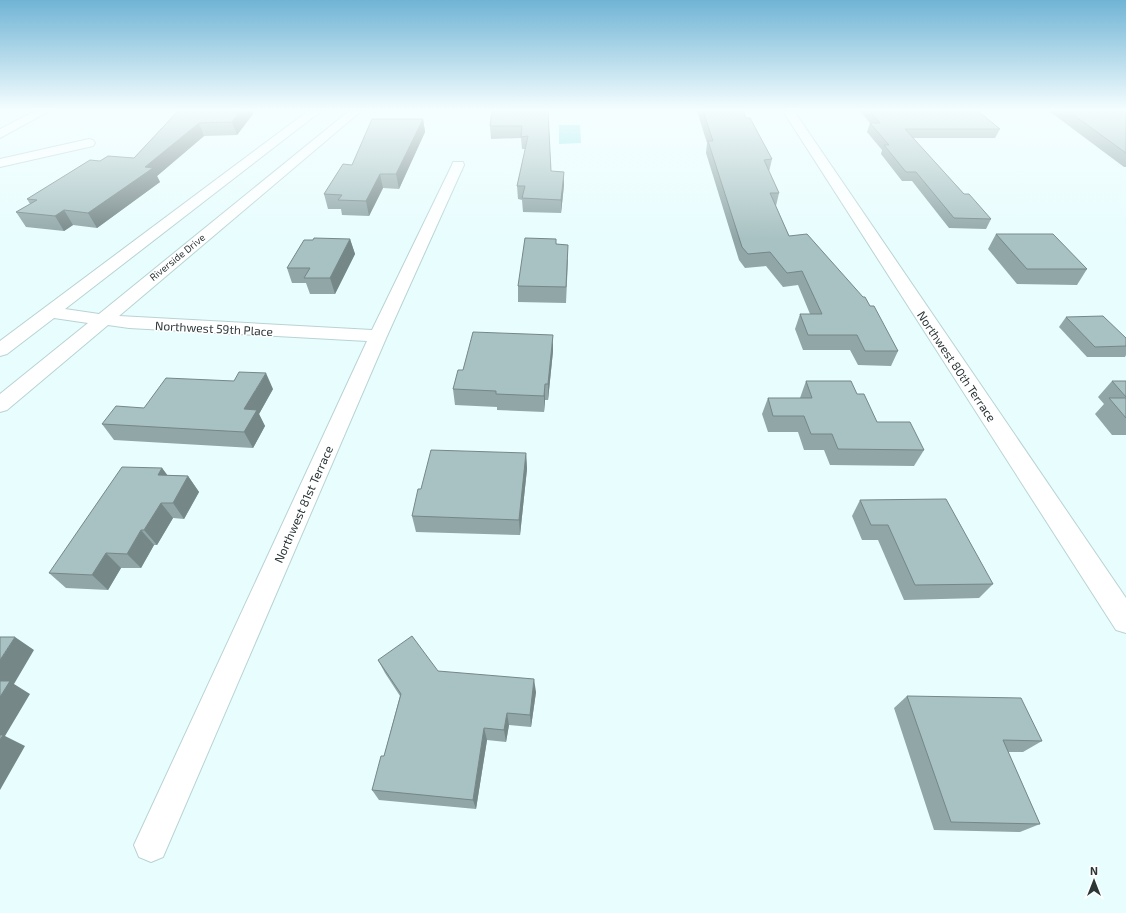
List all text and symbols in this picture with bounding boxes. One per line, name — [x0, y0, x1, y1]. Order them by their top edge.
street label: Riverside Drive — [147, 231, 207, 283]
street label: Northwest 80th Terrace — [915, 308, 999, 424]
street label: Northwest 59th Place — [155, 318, 273, 338]
street label: Northwest 81st Terrace — [271, 443, 335, 565]
north arrow — [1074, 861, 1114, 901]
text: N — [1090, 864, 1098, 877]

